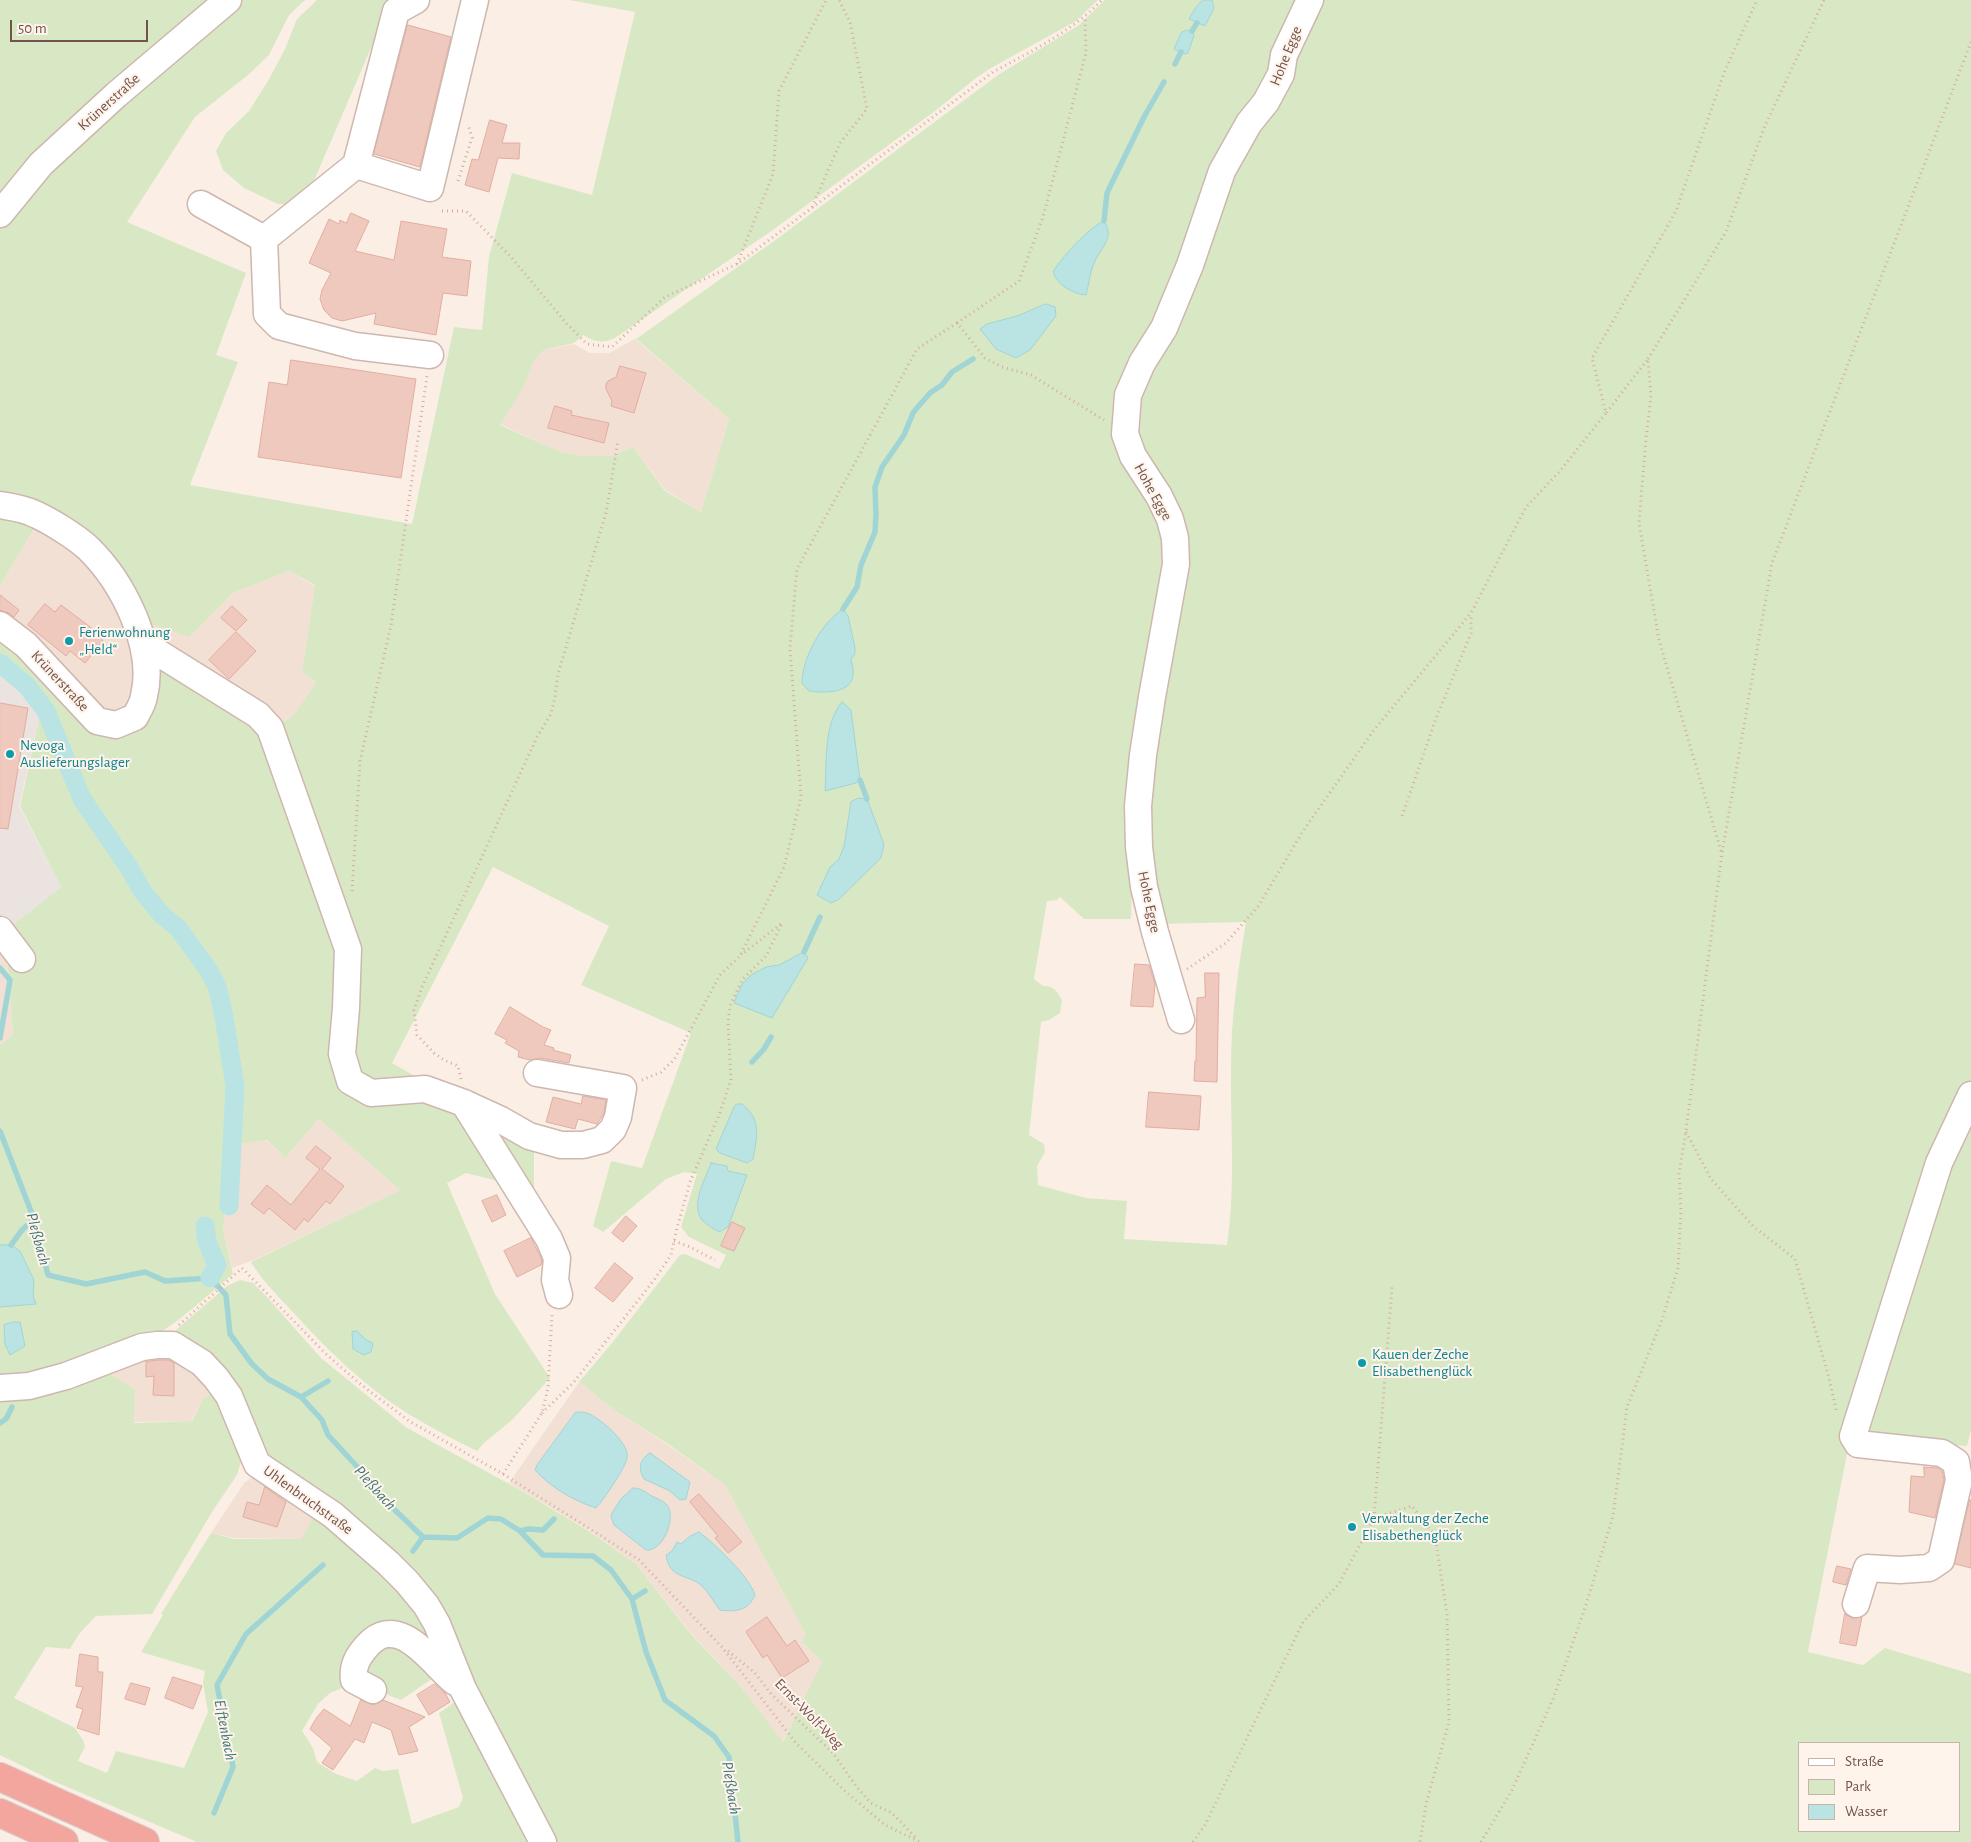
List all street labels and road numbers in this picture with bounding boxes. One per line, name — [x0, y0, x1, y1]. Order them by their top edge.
street label: Hohe Egge — [1266, 24, 1306, 88]
street label: Krünerstraße — [74, 70, 144, 134]
street label: Hohe Egge — [1130, 460, 1176, 524]
street label: Krünerstraße — [27, 647, 93, 715]
street label: Hohe Egge — [1134, 869, 1164, 935]
street label: Uhlenbruchstraße — [260, 1461, 356, 1539]
street label: Ernst-Wolf-Weg — [771, 1675, 847, 1753]

